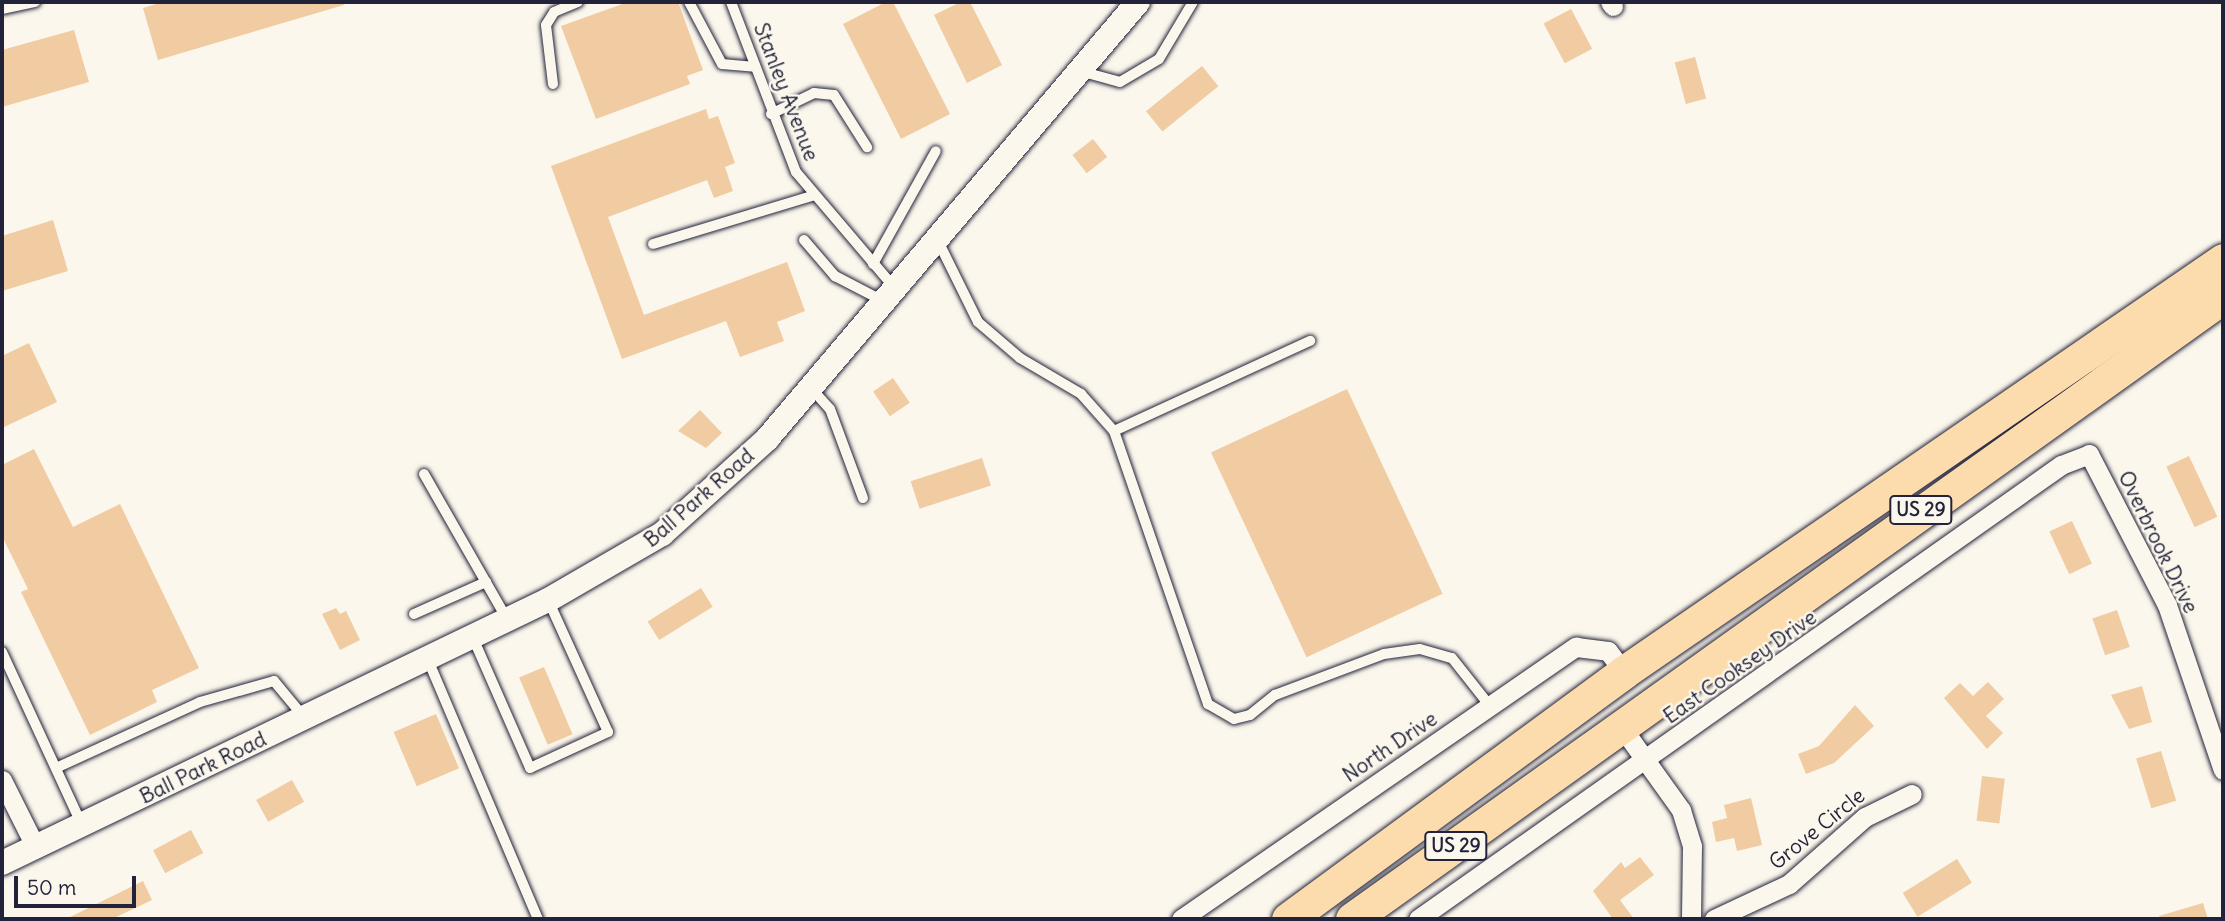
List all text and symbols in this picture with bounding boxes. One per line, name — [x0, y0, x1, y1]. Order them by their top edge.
street label: Stanley Avenue — [748, 19, 824, 165]
street label: Ball Park Road — [639, 443, 759, 553]
street label: Overbrook Drive — [2113, 467, 2203, 617]
road number: US 29 — [1888, 495, 1954, 526]
street label: East Cooksey Drive — [1659, 605, 1821, 729]
street label: North Drive — [1338, 706, 1442, 788]
street label: Ball Park Road — [136, 726, 270, 810]
street label: Grove Circle — [1764, 783, 1870, 875]
road number: US 29 — [1423, 831, 1489, 862]
scale bar — [18, 862, 140, 906]
text: 50 m — [27, 874, 76, 901]

